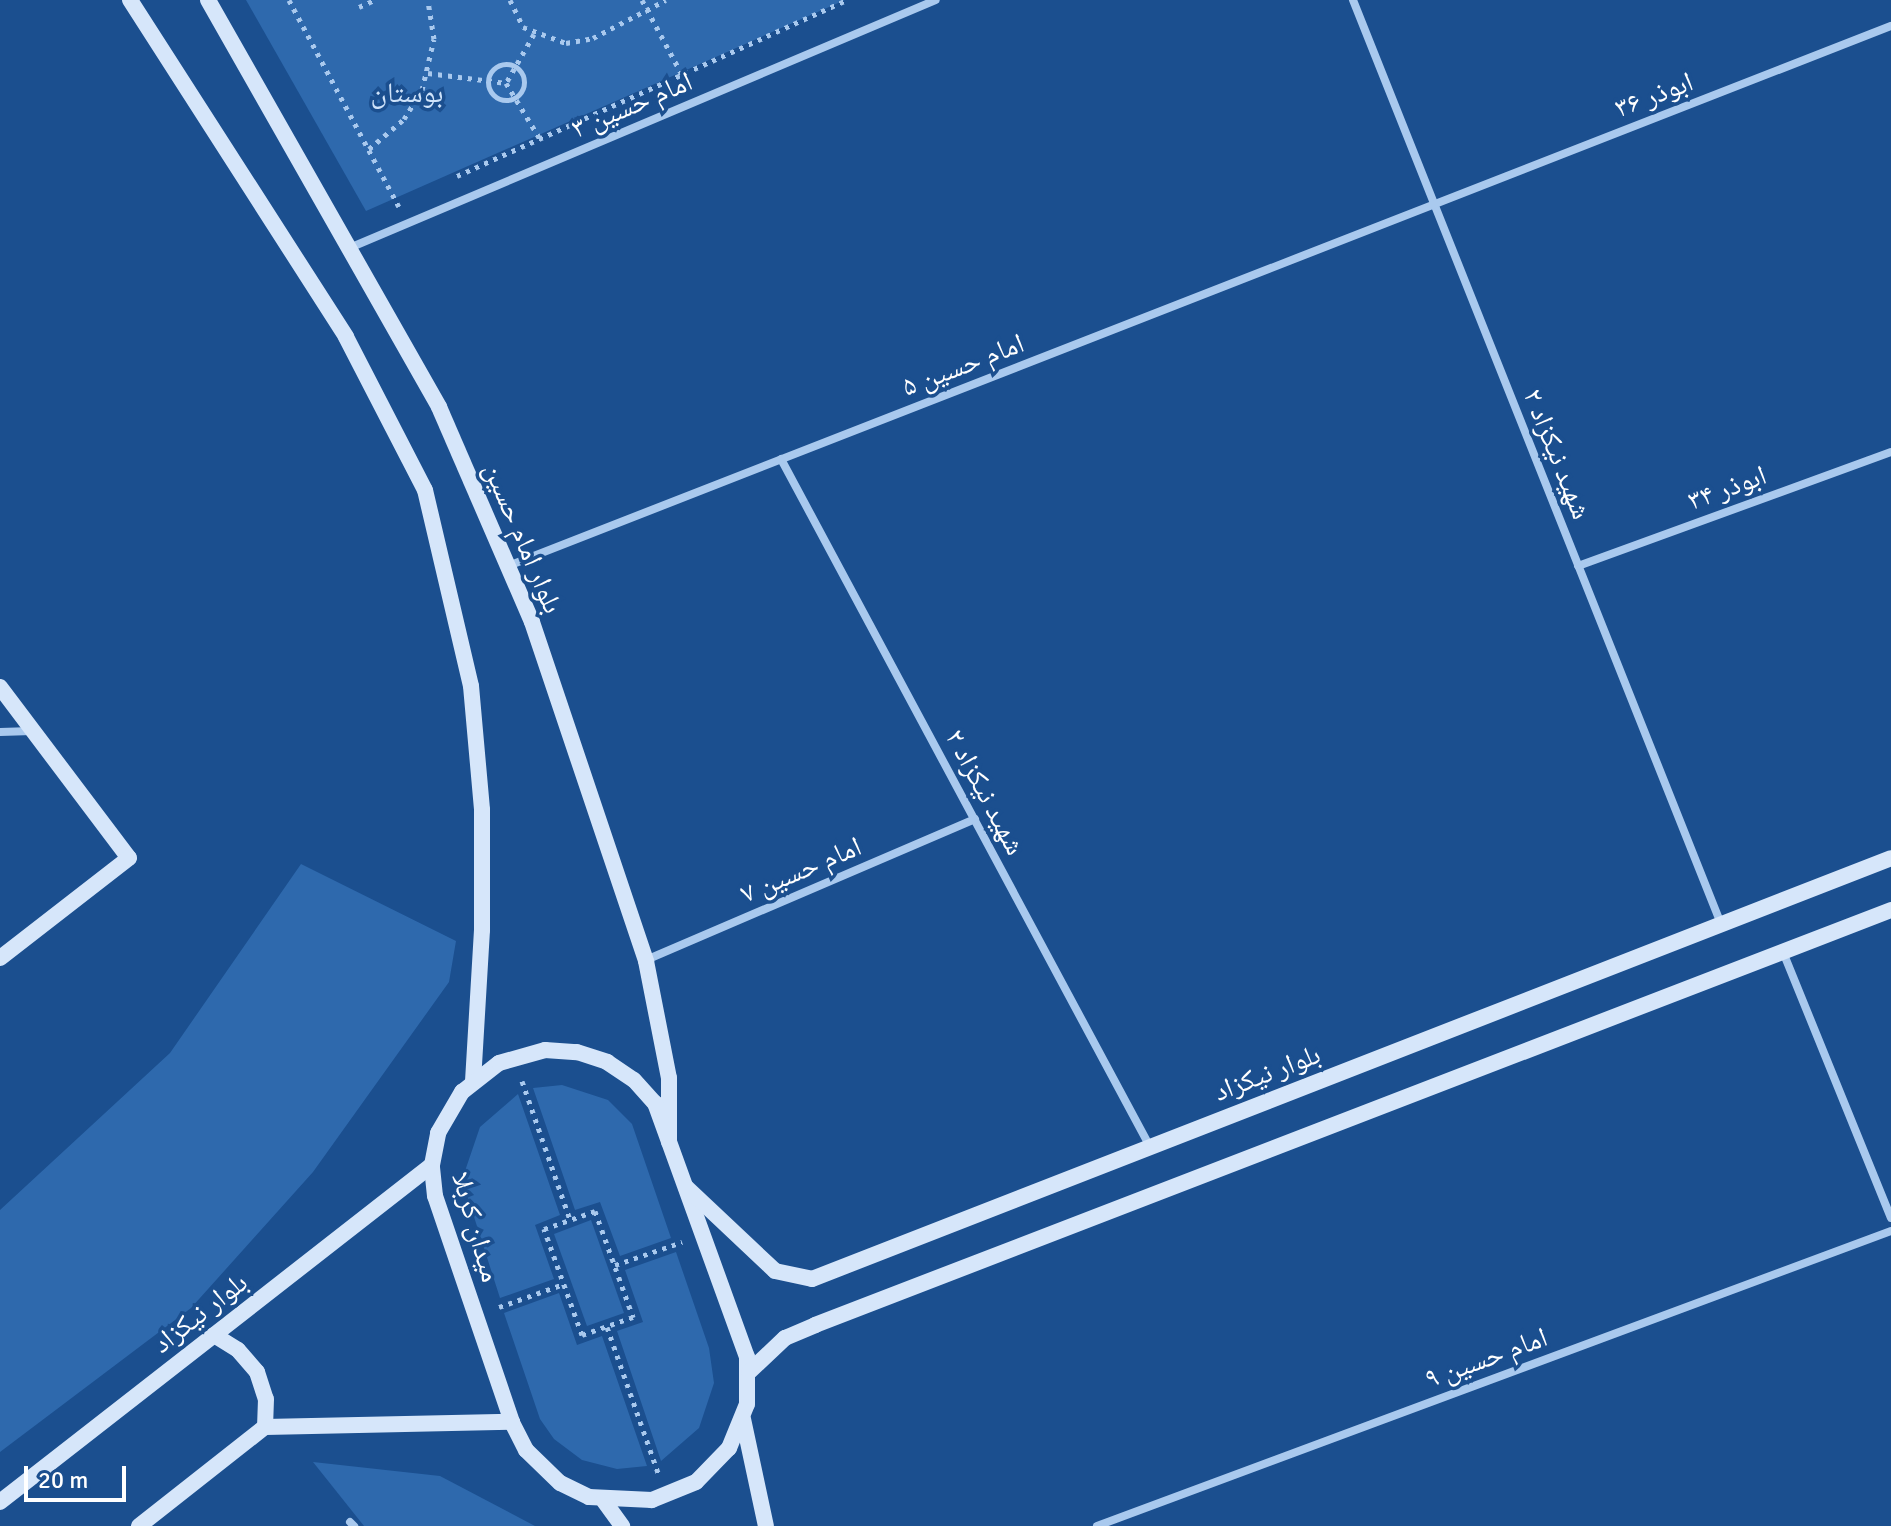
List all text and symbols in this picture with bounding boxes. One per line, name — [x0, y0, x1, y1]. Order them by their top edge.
street label: امام حسین ۳ — [567, 65, 697, 145]
street label: ابوذر ۳۶ — [1610, 65, 1698, 125]
park label: بوستان — [371, 76, 443, 110]
street label: امام حسین ۵ — [897, 326, 1029, 404]
street label: شهید نیکزاد ۲ — [1516, 384, 1598, 524]
street label: بلوار امام حسین — [476, 458, 570, 618]
street label: ابوذر ۳۴ — [1683, 458, 1771, 518]
street label: شهید نیکزاد ۲ — [938, 723, 1032, 861]
street label: امام حسین ۷ — [736, 830, 866, 910]
street label: بلوار نیکزاد — [1209, 1037, 1325, 1109]
street label: میدان کربلا — [444, 1168, 508, 1286]
street label: بلوار نیکزاد — [146, 1265, 254, 1361]
street label: امام حسین ۹ — [1420, 1320, 1552, 1396]
scale bar — [28, 1450, 130, 1500]
text: 20 m — [38, 1465, 88, 1495]

